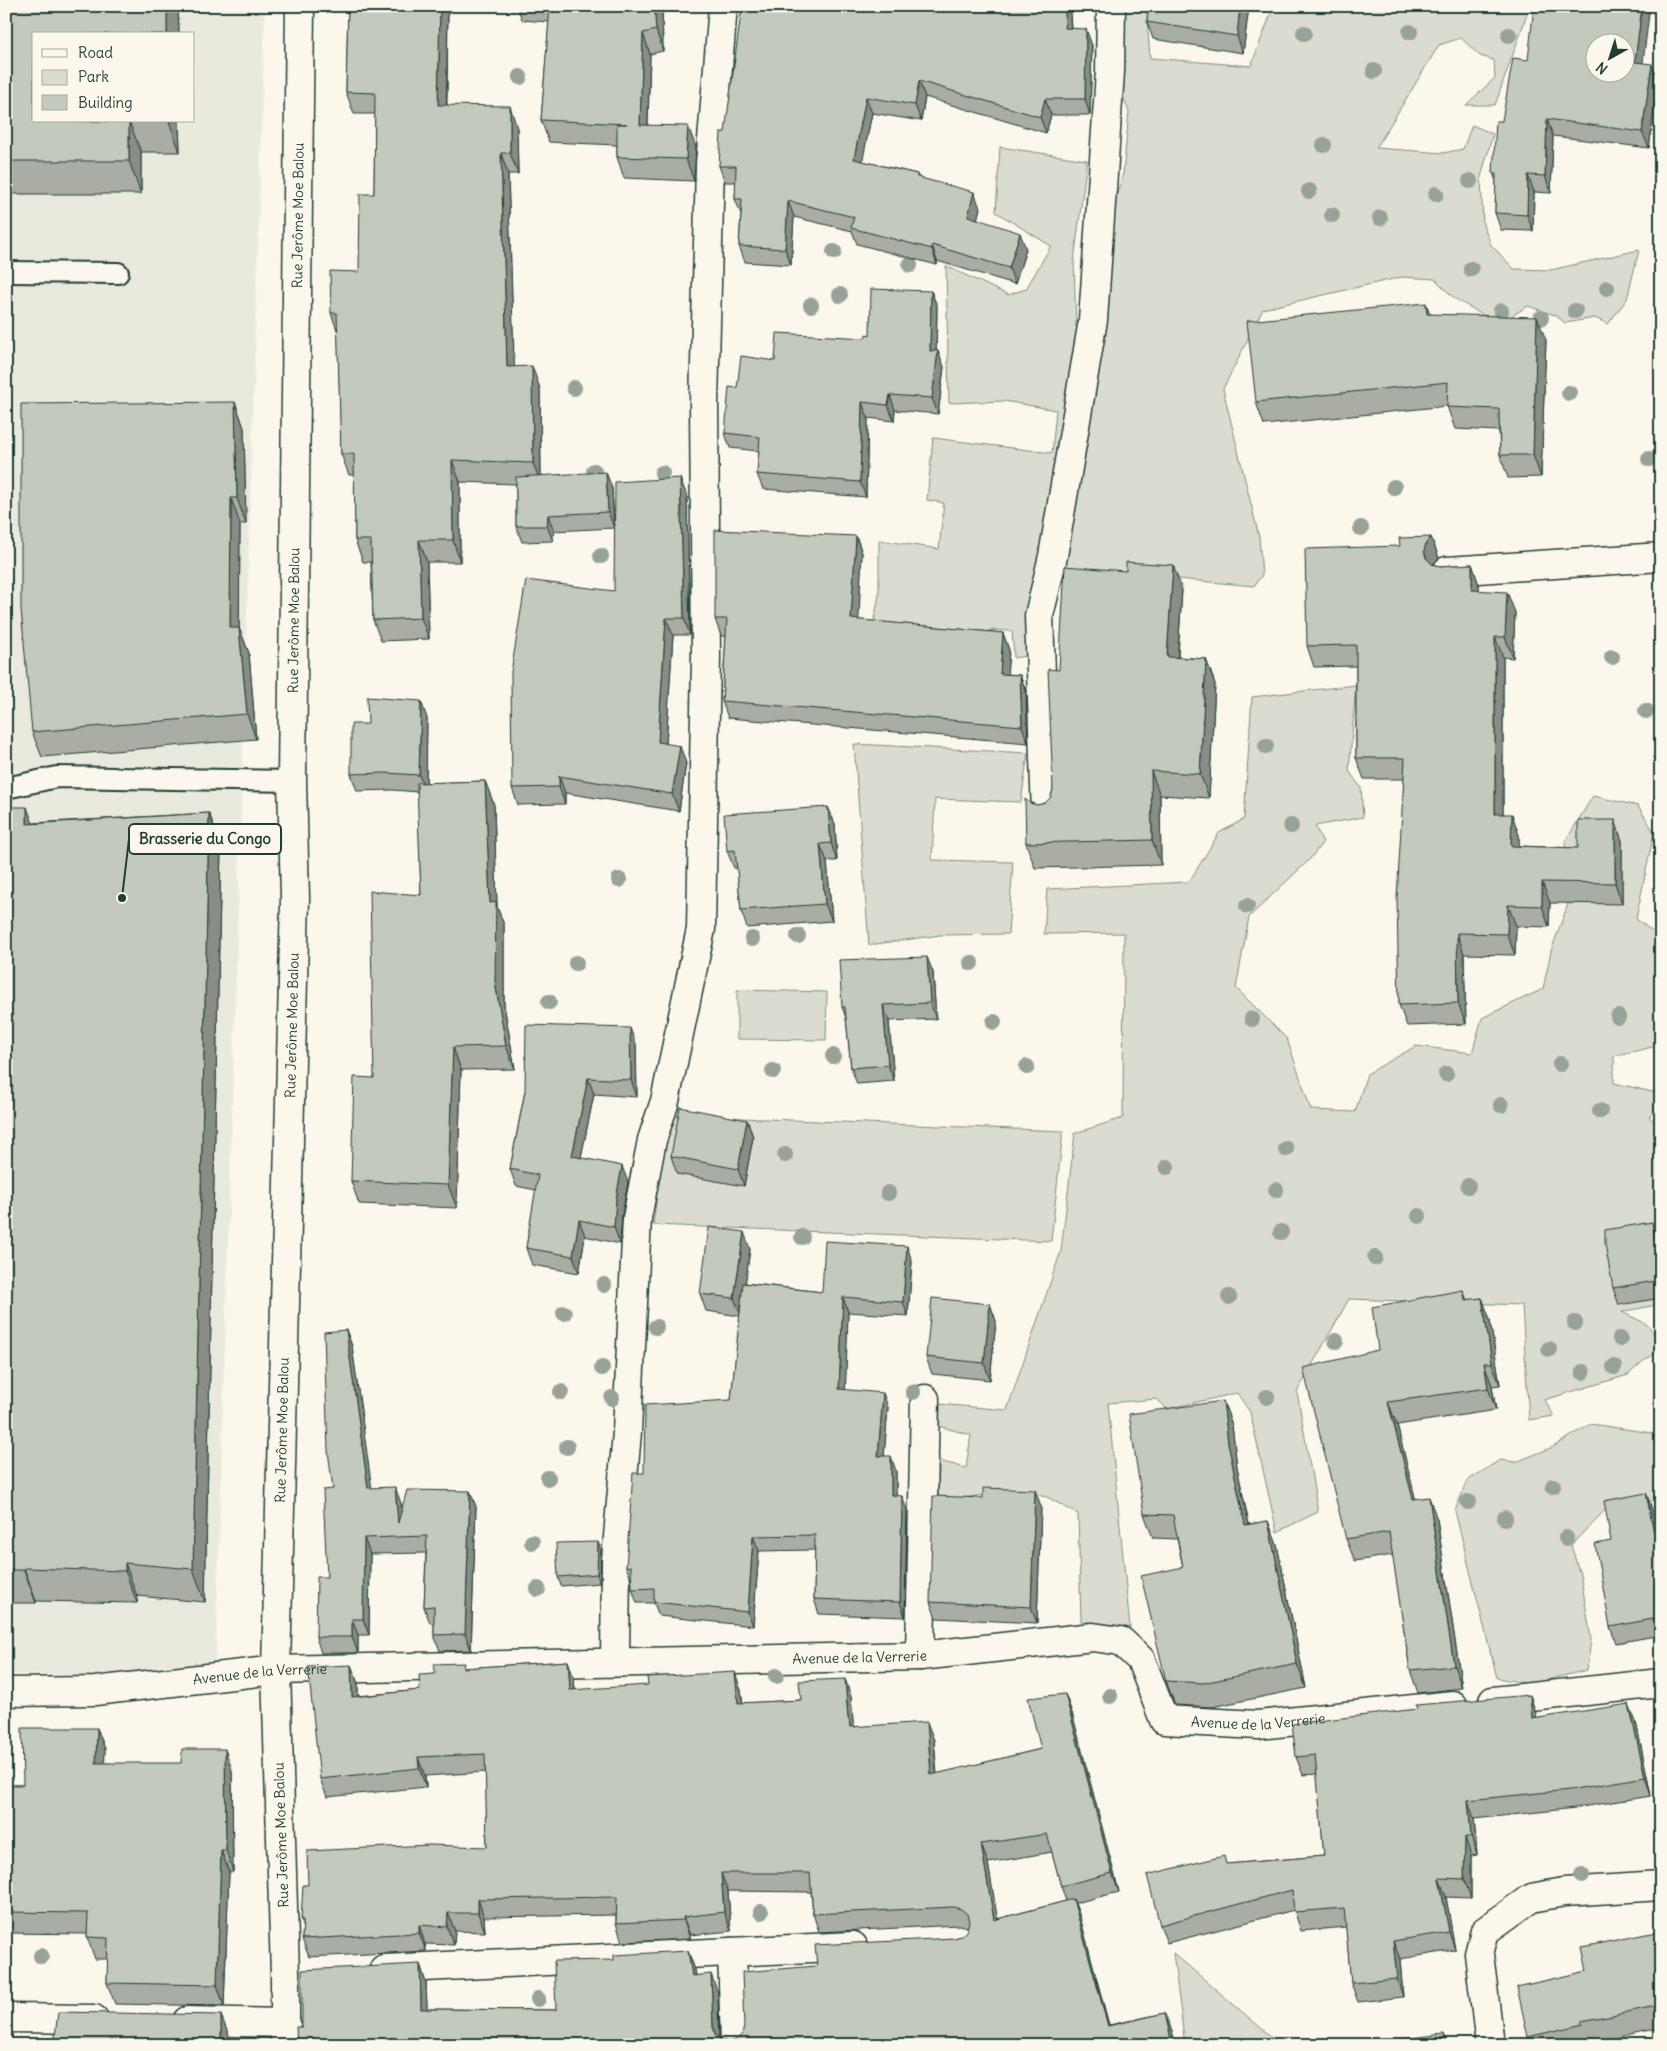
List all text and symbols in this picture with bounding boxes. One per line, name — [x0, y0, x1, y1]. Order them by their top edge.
legend — [32, 32, 195, 122]
north arrow — [1584, 32, 1634, 82]
text: Road — [78, 43, 113, 62]
text: N — [1592, 58, 1611, 78]
text: Park — [78, 67, 109, 86]
text: Building — [78, 93, 133, 112]
street label: Rue Jerôme Moe Balou — [288, 143, 308, 288]
street label: Rue Jerôme Moe Balou — [284, 548, 303, 693]
callout: Brasserie du Congo — [129, 824, 281, 854]
text: Brasserie du Congo — [139, 829, 272, 849]
street label: Rue Jerôme Moe Balou — [281, 952, 303, 1098]
street label: Rue Jerôme Moe Balou — [271, 1357, 293, 1503]
street label: Avenue de la Verrerie — [792, 1646, 928, 1668]
street label: Avenue de la Verrerie — [192, 1660, 327, 1689]
street label: Avenue de la Verrerie — [1191, 1709, 1326, 1734]
street label: Rue Jerôme Moe Balou — [269, 1762, 293, 1908]

